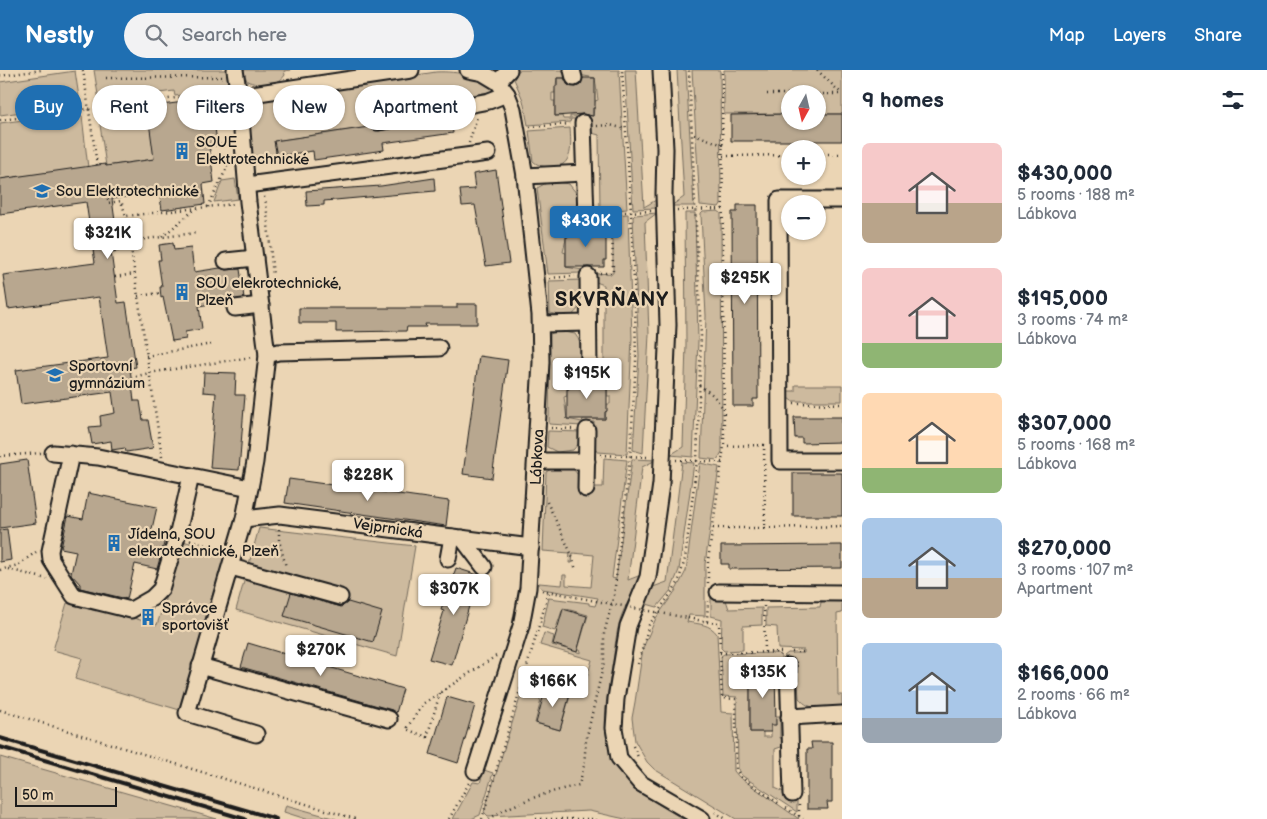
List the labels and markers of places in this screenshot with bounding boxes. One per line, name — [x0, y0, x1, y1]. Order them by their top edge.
place label: SOUE Elektrotechnické — [196, 133, 309, 169]
building icon: SOUE Elektrotechnické — [172, 141, 192, 161]
school or university icon: Sou Elektrotechnické — [32, 181, 52, 201]
place label: Sou Elektrotechnické — [56, 182, 199, 201]
pin: $430K — [551, 206, 621, 248]
pin: $321K — [73, 218, 143, 260]
pin: $295K — [710, 262, 780, 305]
place label: SOU elekrotechnické, Plzeň — [196, 274, 341, 310]
building icon: SOU elekrotechnické, Plzeň — [172, 282, 192, 302]
place label: Sportovní gymnázium — [69, 357, 145, 393]
pin: $195K — [552, 358, 622, 400]
school or university icon: Sportovní gymnázium — [45, 365, 65, 385]
pin: $228K — [333, 460, 403, 502]
place label: Jídelna, SOU elekrotechnické, Plzeň — [128, 525, 279, 561]
building icon: Jídelna, SOU elekrotechnické, Plzeň — [104, 533, 124, 553]
pin: $307K — [419, 574, 489, 616]
place label: Správce sportovišť — [162, 599, 230, 635]
building icon: Správce sportovišť — [138, 607, 158, 627]
pin: $270K — [286, 634, 356, 677]
pin: $135K — [728, 656, 798, 699]
pin: $166K — [518, 666, 588, 708]

